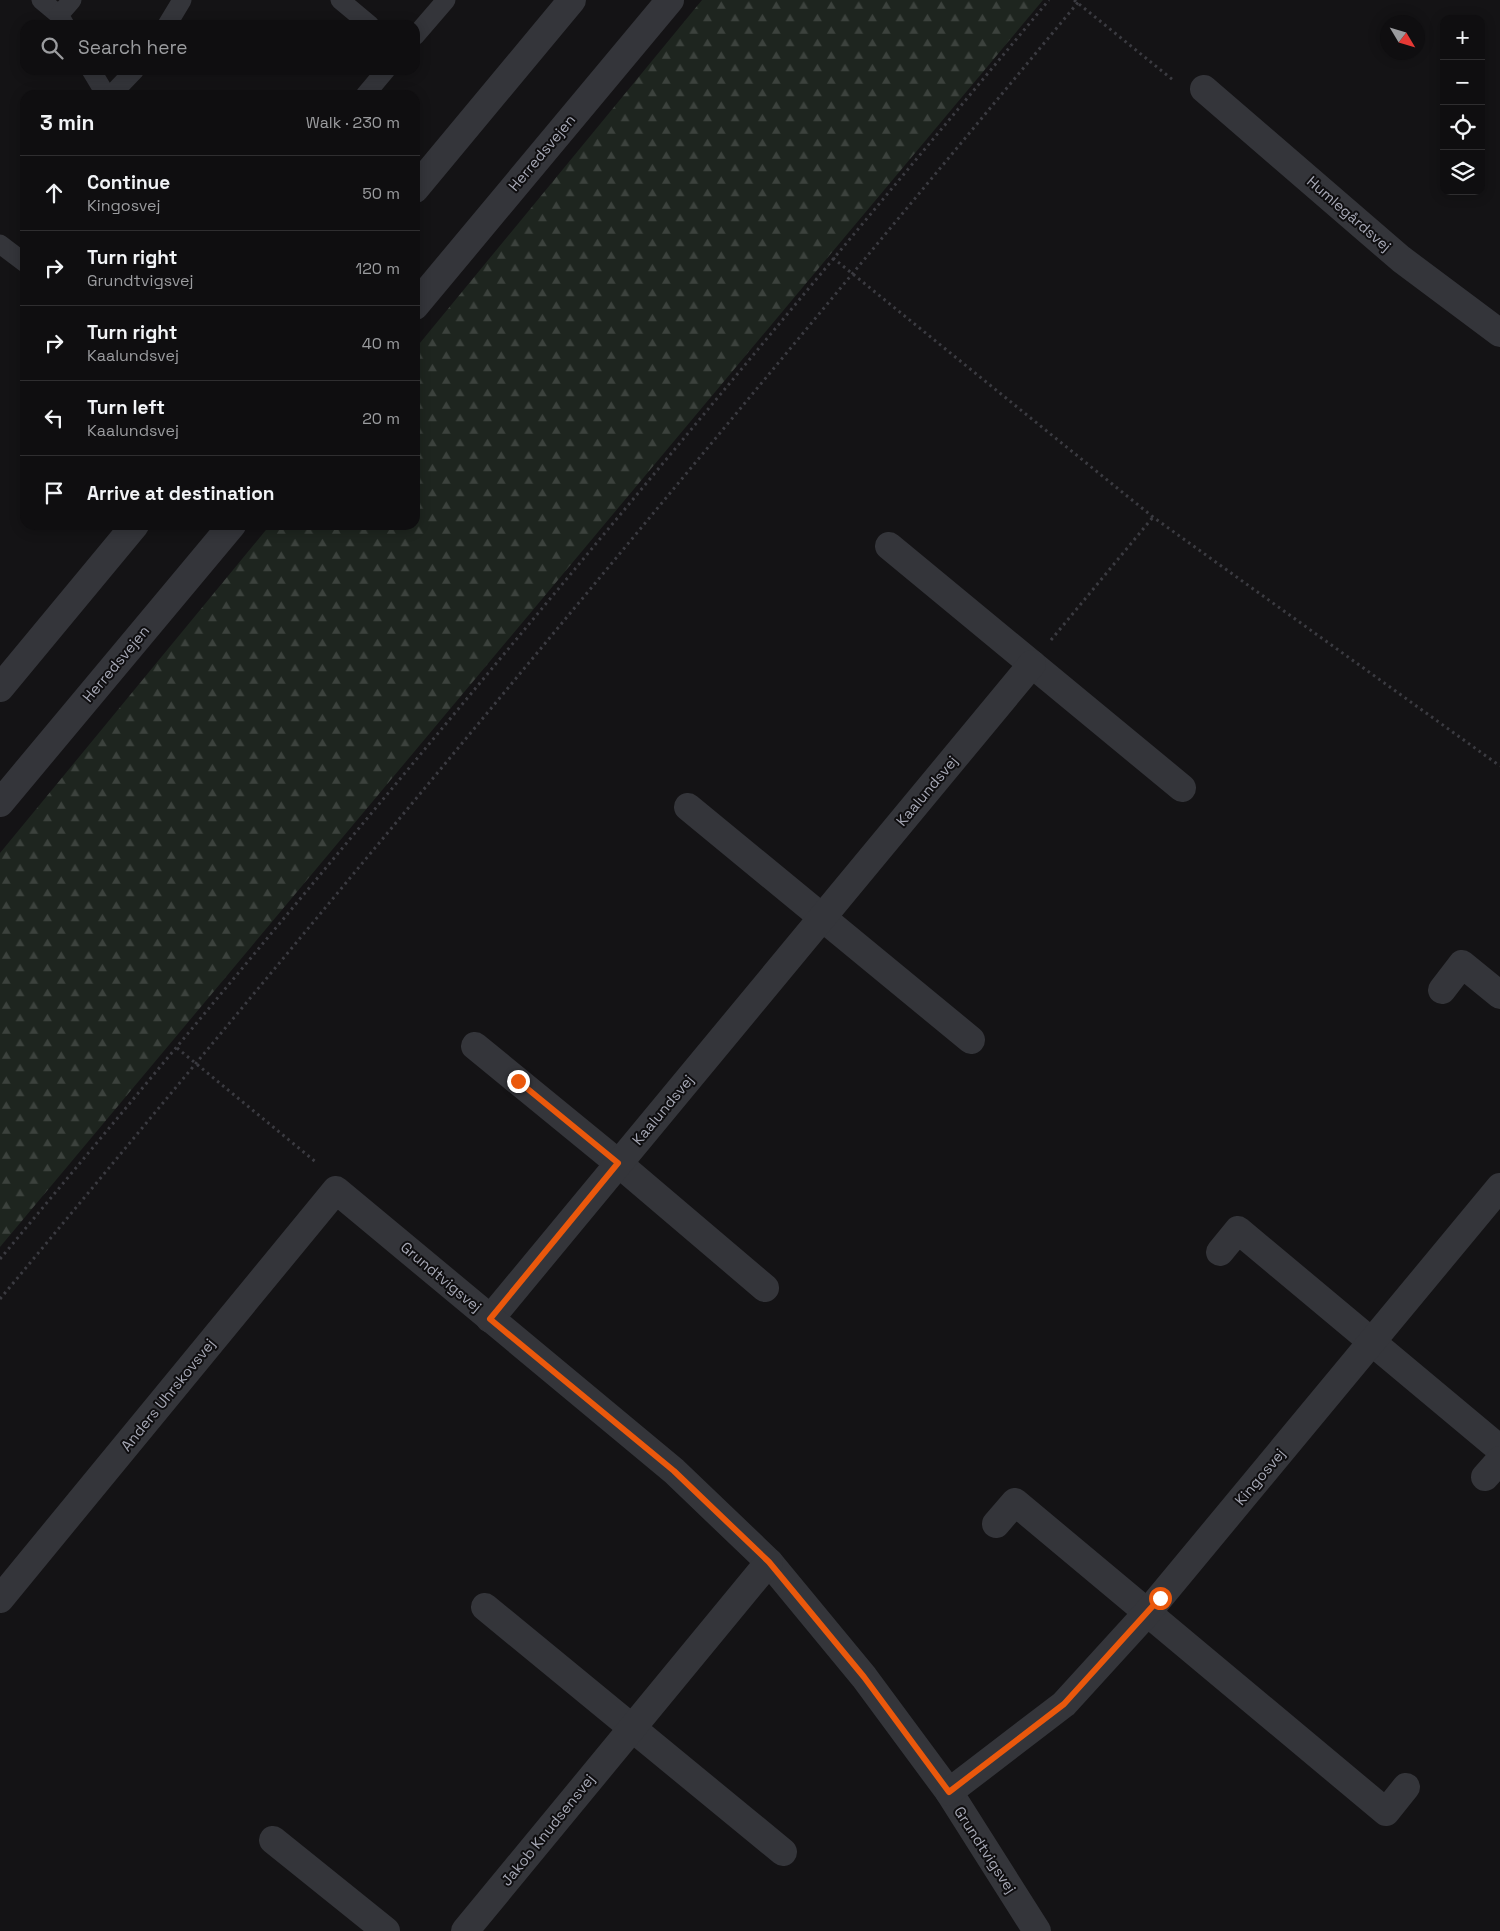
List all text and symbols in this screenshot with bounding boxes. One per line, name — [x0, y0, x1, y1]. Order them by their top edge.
north arrow — [1380, 15, 1425, 60]
map controls — [1440, 15, 1485, 195]
button: + — [1440, 15, 1485, 60]
search box — [20, 20, 420, 75]
icon: search — [38, 34, 66, 62]
text: Search here — [78, 35, 188, 60]
button: − — [1440, 60, 1485, 105]
button: locate — [1440, 105, 1485, 150]
text: 3 min — [40, 109, 95, 136]
street label: Herredsvejen — [504, 110, 579, 195]
text: Walk · 230 m — [306, 112, 400, 133]
button: layers — [1440, 150, 1485, 195]
text: Continue — [87, 170, 170, 195]
street label: Humlegårdsvej — [1303, 172, 1395, 255]
icon: ahead — [40, 179, 68, 207]
text: 50 m — [362, 183, 400, 204]
text: Kingosvej — [87, 195, 161, 216]
text: Turn right — [87, 245, 177, 270]
icon: right — [40, 254, 68, 282]
text: 120 m — [356, 258, 400, 279]
text: Grundtvigsvej — [87, 270, 194, 291]
text: Turn right — [87, 320, 177, 345]
icon: right — [40, 329, 68, 357]
text: 40 m — [362, 333, 400, 354]
text: Kaalundsvej — [87, 345, 179, 366]
text: Turn left — [87, 395, 165, 420]
icon: left — [40, 404, 68, 432]
text: 20 m — [362, 408, 400, 429]
text: Kaalundsvej — [87, 420, 179, 441]
icon: arrive — [40, 479, 68, 507]
text: Arrive at destination — [87, 481, 275, 506]
street label: Herredsvejen — [78, 621, 153, 706]
street label: Kaalundsvej — [892, 752, 962, 830]
route end — [507, 1070, 530, 1093]
street label: Kaalundsvej — [628, 1071, 698, 1149]
street label: Grundtvigsvej — [397, 1237, 486, 1316]
street label: Anders Uhrskovsvej — [116, 1334, 219, 1455]
street label: Kingosvej — [1230, 1444, 1289, 1509]
route start — [1149, 1587, 1172, 1610]
street label: Jakob Knudsensvej — [497, 1770, 599, 1890]
street label: Grundtvigsvej — [950, 1803, 1021, 1897]

